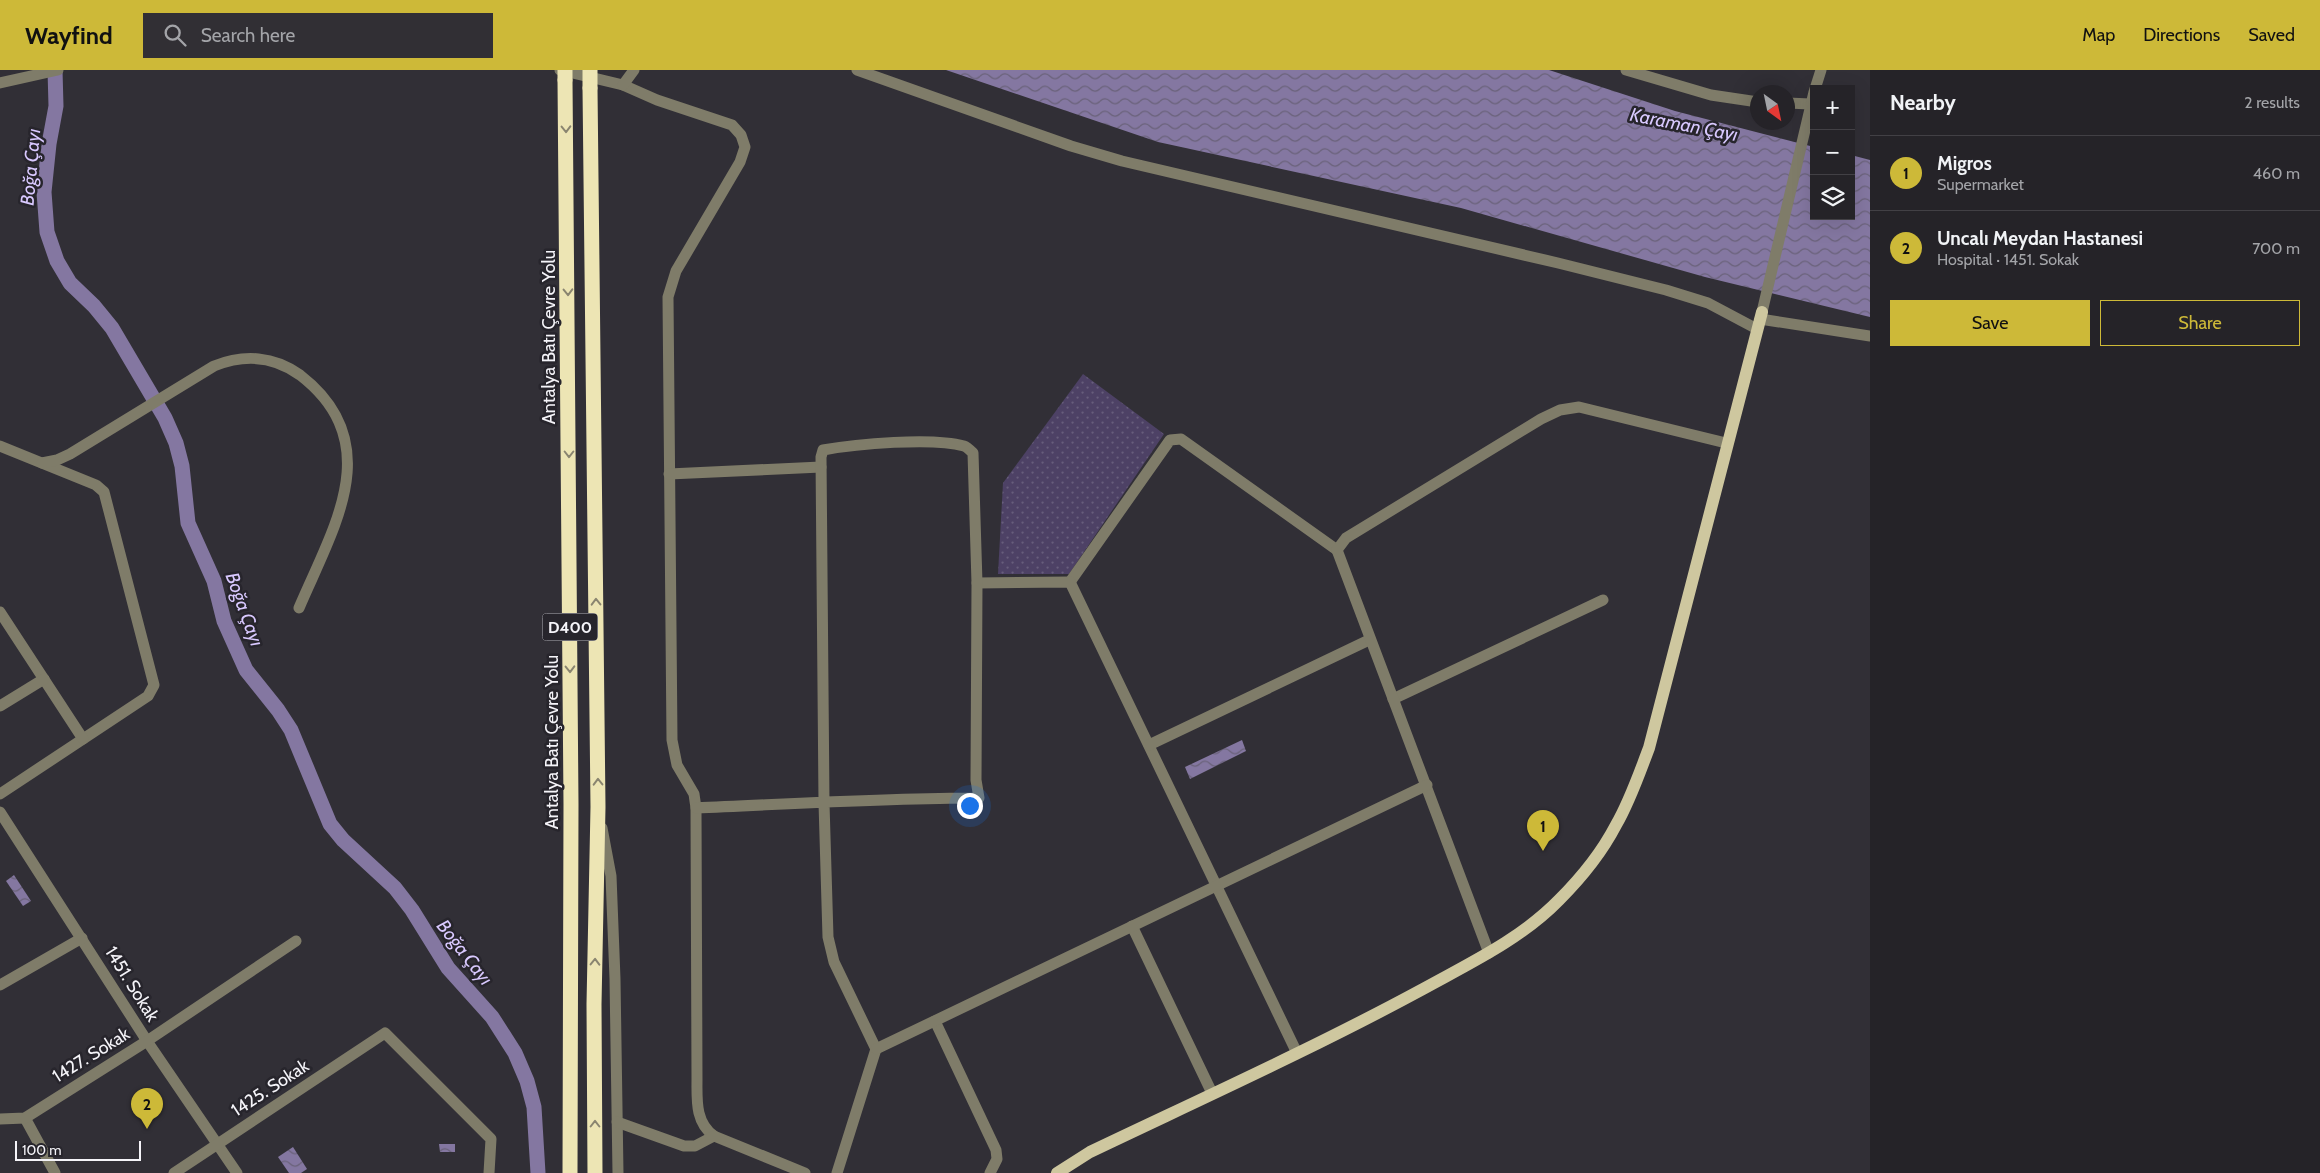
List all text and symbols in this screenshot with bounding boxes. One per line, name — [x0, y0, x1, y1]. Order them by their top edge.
search box — [143, 13, 493, 58]
text: Wayfind — [25, 21, 113, 50]
icon: search — [161, 21, 189, 49]
text: Search here — [201, 24, 295, 47]
text: Map — [2082, 24, 2115, 46]
text: Directions — [2143, 24, 2220, 46]
text: Saved — [2248, 24, 2295, 46]
north arrow — [1750, 85, 1795, 130]
map controls — [1810, 85, 1855, 220]
button: + — [1810, 85, 1855, 130]
text: Nearby — [1890, 90, 1956, 115]
text: 2 results — [2244, 93, 2300, 112]
water label: Karaman Çayı — [1628, 103, 1740, 146]
one-way arrow — [561, 126, 571, 133]
water label: Boğa Çayı — [16, 128, 45, 206]
button: − — [1810, 130, 1855, 175]
text: Migros — [1937, 152, 1992, 175]
text: 1 — [1903, 164, 1909, 183]
text: 460 m — [2253, 164, 2300, 183]
button: layers — [1810, 175, 1855, 220]
text: Supermarket — [1937, 175, 2024, 194]
text: Uncalı Meydan Hastanesi — [1937, 227, 2143, 250]
text: 2 — [1902, 239, 1910, 258]
text: 700 m — [2252, 239, 2300, 258]
street label: Antalya Batı Çevre Yolu — [538, 250, 560, 424]
text: Hospital · 1451. Sokak — [1937, 250, 2079, 269]
one-way arrow — [563, 288, 573, 296]
button: Save — [1890, 300, 2090, 346]
button: Share — [2100, 300, 2300, 346]
one-way arrow — [564, 450, 574, 458]
water label: Boğa Çayı — [221, 569, 269, 649]
one-way arrow — [591, 598, 601, 606]
road number: D400 — [542, 614, 598, 640]
street label: Antalya Batı Çevre Yolu — [541, 655, 563, 829]
one-way arrow — [565, 666, 575, 673]
one-way arrow — [593, 778, 603, 786]
your location — [957, 793, 983, 819]
pin: 1 — [1527, 810, 1559, 851]
water label: Boğa Çayı — [432, 915, 497, 990]
street label: 1451. Sokak — [100, 942, 164, 1027]
one-way arrow — [590, 958, 600, 966]
street label: 1427. Sokak — [48, 1022, 134, 1087]
street label: 1425. Sokak — [227, 1054, 314, 1121]
pin: 2 — [131, 1088, 163, 1129]
one-way arrow — [590, 1120, 600, 1128]
scale bar — [15, 1138, 141, 1161]
text: 100 m — [22, 1141, 62, 1159]

